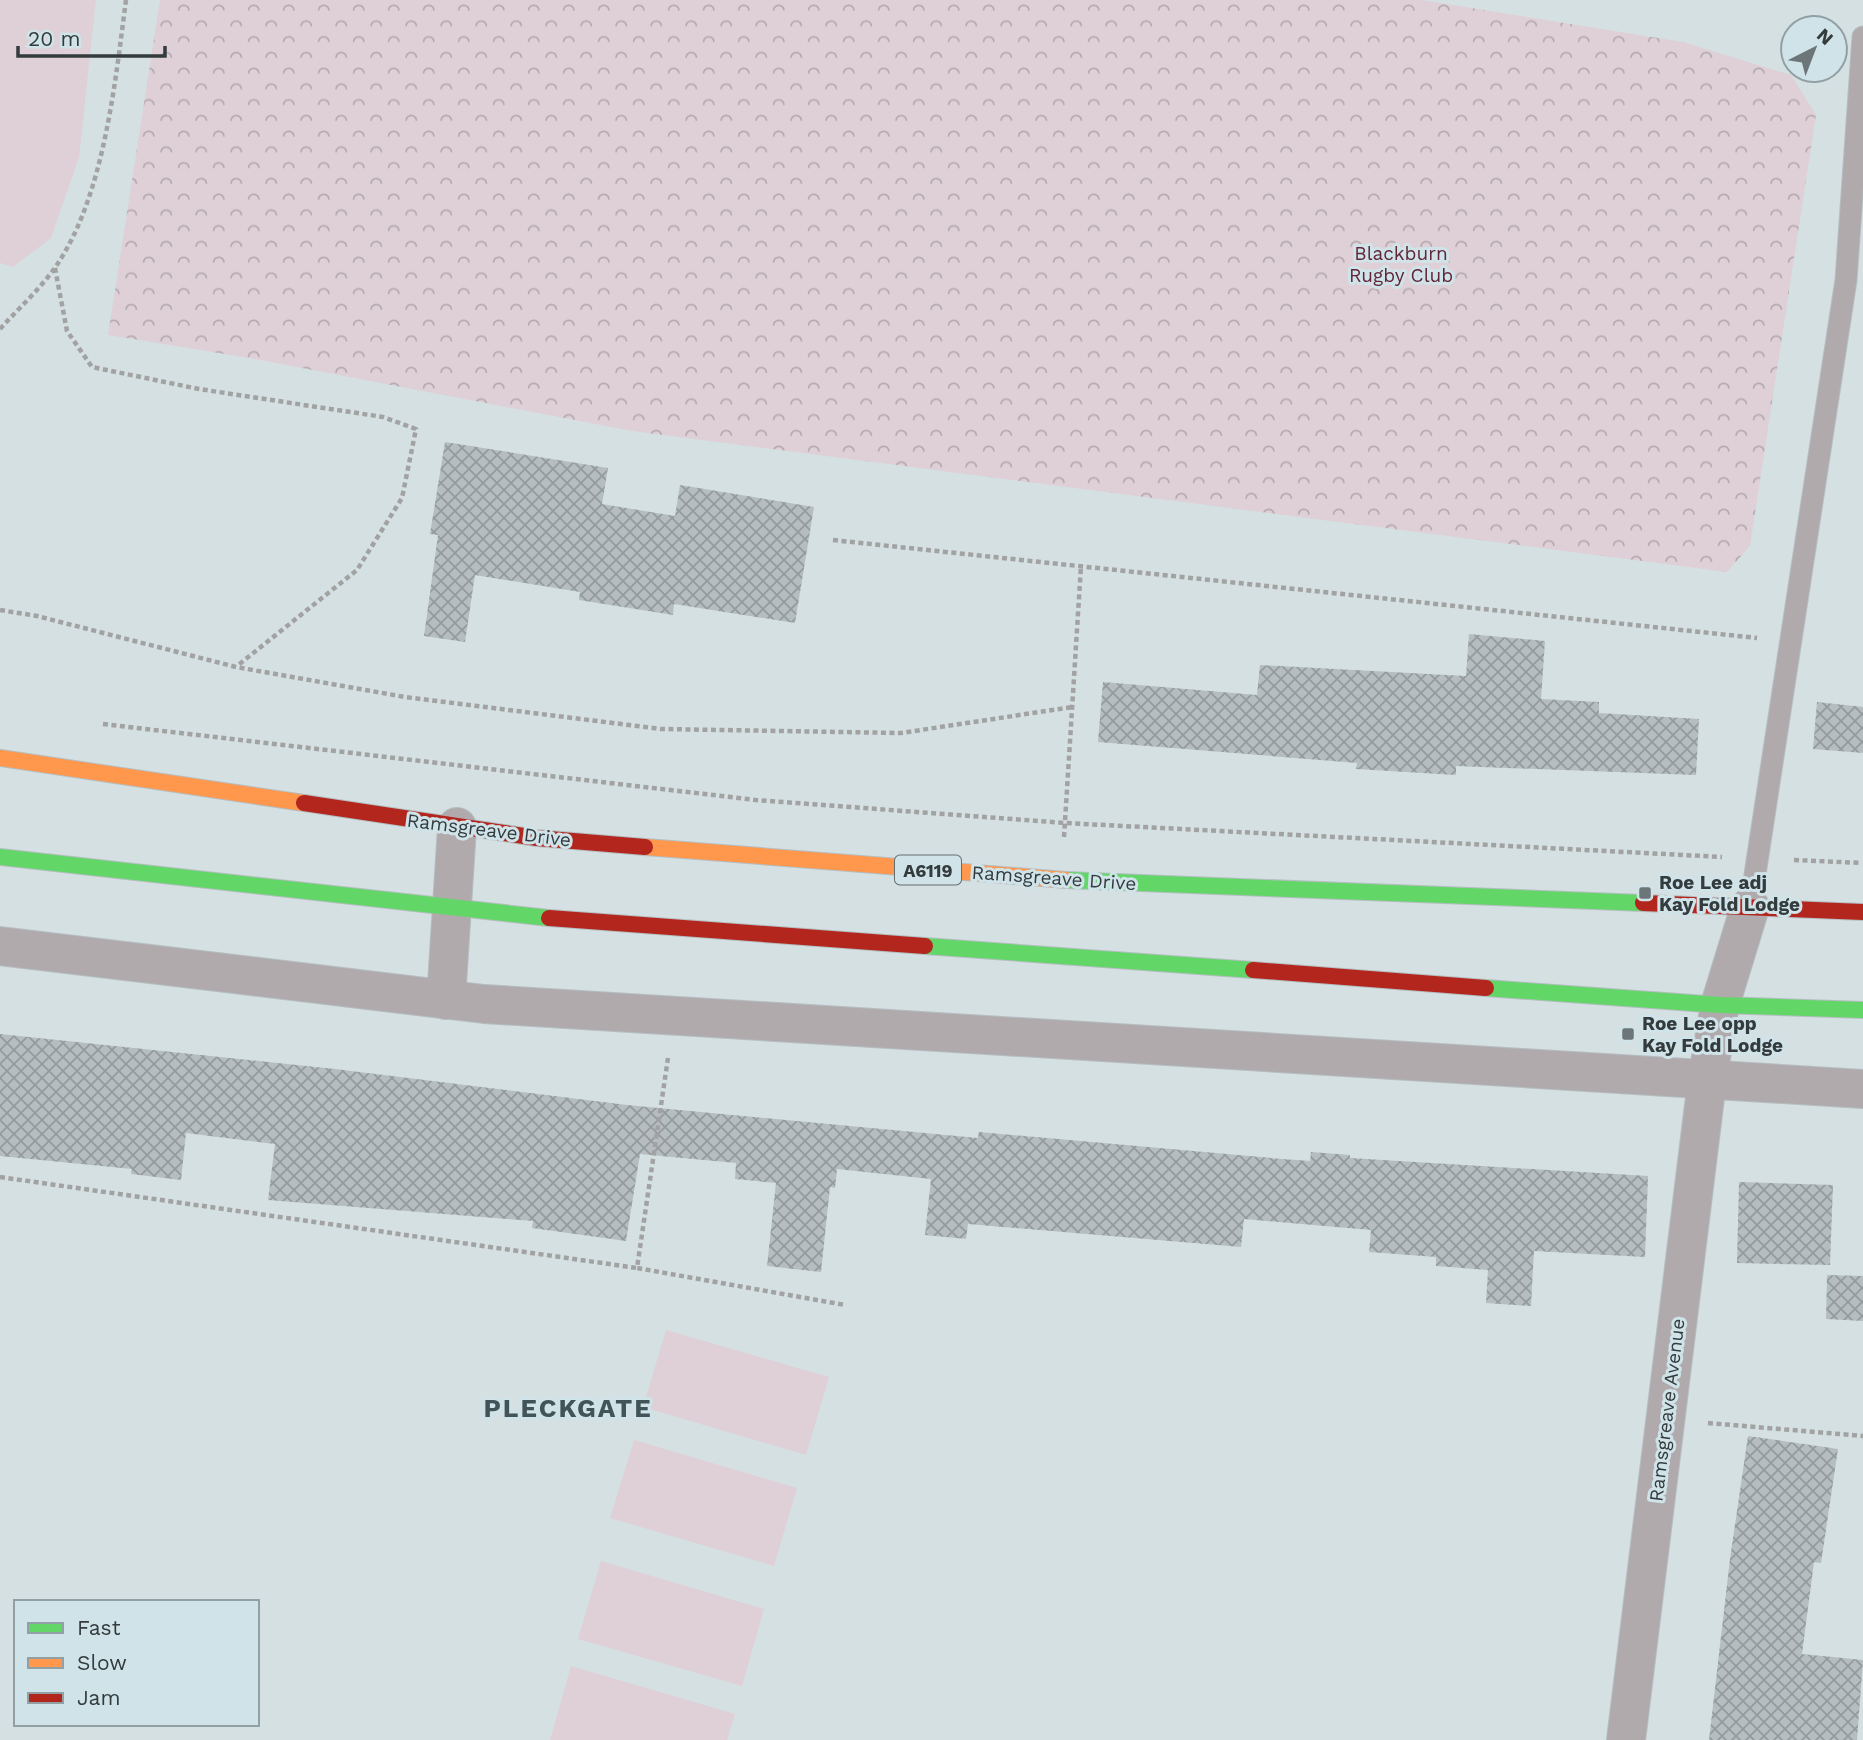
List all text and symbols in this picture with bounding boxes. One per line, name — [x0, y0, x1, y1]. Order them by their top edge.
scale bar — [18, 14, 164, 58]
north arrow — [1779, 14, 1849, 84]
text: N — [1812, 23, 1838, 50]
text: 20 m — [28, 26, 80, 51]
park label: Blackburn Rugby Club — [1349, 242, 1453, 287]
street label: Ramsgreave Drive — [406, 809, 572, 851]
road number: A6119 — [895, 856, 961, 884]
street label: Ramsgreave Drive — [971, 861, 1137, 895]
place label: Roe Lee adj Kay Fold Lodge — [1659, 871, 1800, 916]
marker: Roe Lee adj Kay Fold Lodge — [1637, 885, 1653, 901]
place label: Roe Lee opp Kay Fold Lodge — [1642, 1012, 1783, 1057]
marker: Roe Lee opp Kay Fold Lodge — [1620, 1026, 1636, 1042]
street label: Ramsgreave Avenue — [1644, 1317, 1690, 1503]
district label: PLECKGATE — [483, 1393, 653, 1423]
legend — [14, 1600, 259, 1726]
text: Fast — [77, 1615, 121, 1640]
text: Slow — [77, 1650, 127, 1675]
text: Jam — [77, 1685, 120, 1710]

